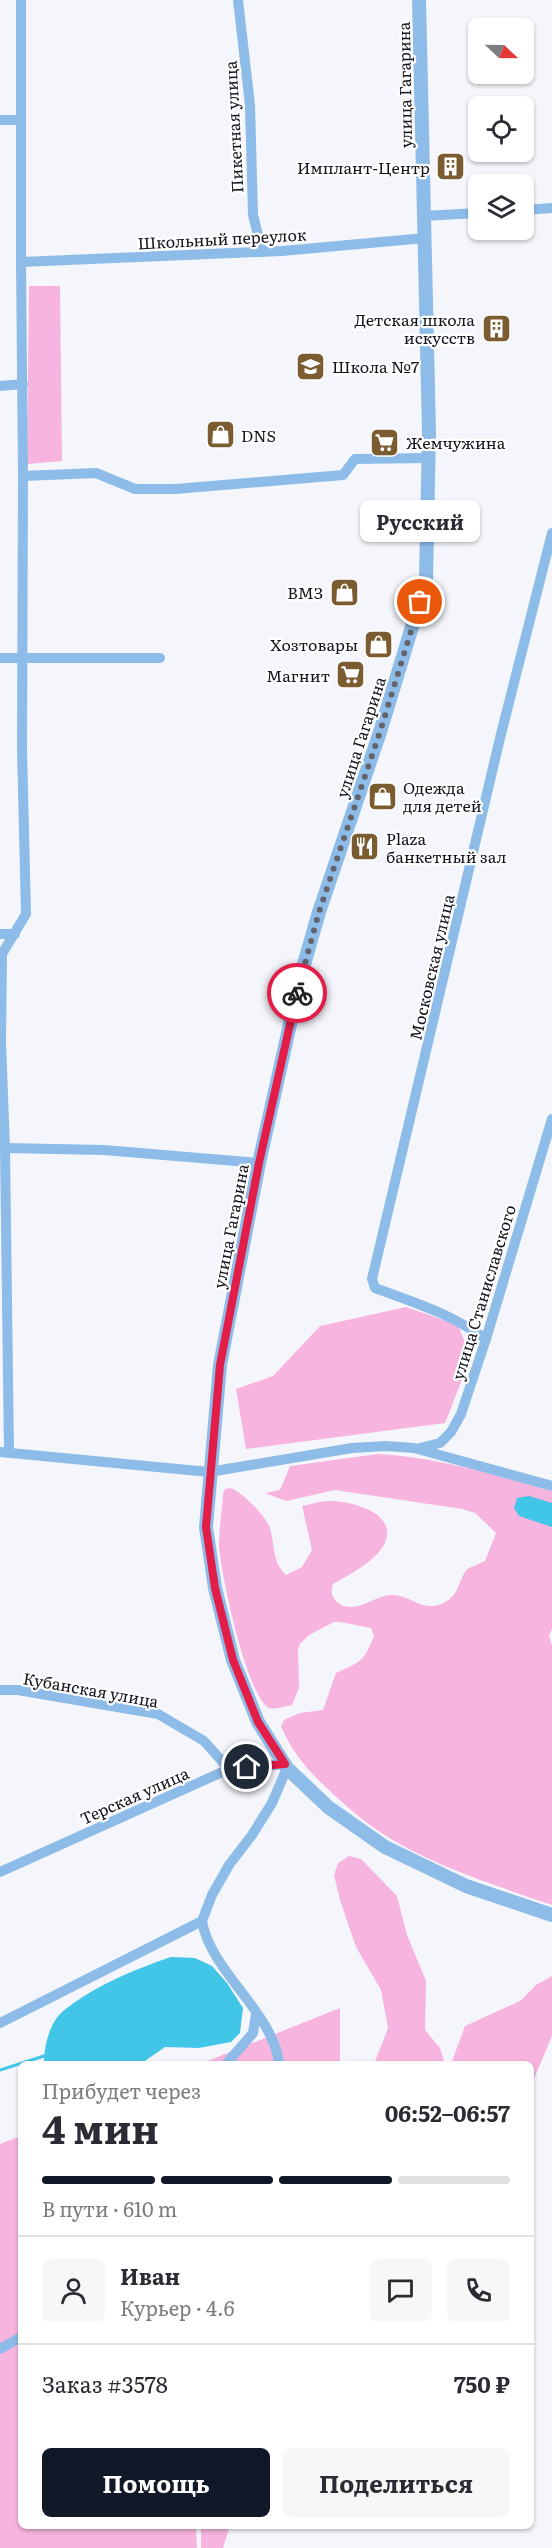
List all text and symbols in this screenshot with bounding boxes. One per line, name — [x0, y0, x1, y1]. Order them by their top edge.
north arrow — [468, 18, 534, 84]
map controls — [468, 18, 534, 240]
street label: улица Гагарина — [391, 21, 417, 148]
street label: Пикетная улица — [218, 60, 248, 194]
button: locate — [468, 96, 534, 162]
building icon: Имплант-Центр — [435, 151, 467, 183]
place label: Имплант-Центр — [297, 155, 430, 179]
button: layers — [468, 174, 534, 240]
street label: Школьный переулок — [137, 222, 307, 254]
place label: Детская школа искусств — [354, 307, 475, 349]
building icon: Детская школа искусств — [480, 312, 512, 344]
school or university icon: Школа №7 — [295, 350, 327, 382]
place label: Школа №7 — [332, 354, 419, 378]
shop icon: DNS — [204, 419, 236, 451]
place label: DNS — [241, 423, 276, 447]
supermarket icon: Жемчужина — [369, 426, 401, 458]
place label: Жемчужина — [406, 430, 506, 454]
callout: Русский — [360, 500, 480, 542]
text: Русский — [376, 506, 464, 536]
shop icon: ВМЗ — [328, 576, 360, 608]
pin — [394, 576, 445, 627]
place label: ВМЗ — [287, 580, 323, 604]
icon: bag — [403, 585, 436, 618]
shop icon: Хозтовары — [363, 628, 395, 660]
place label: Хозтовары — [270, 632, 358, 656]
supermarket icon: Магнит — [335, 659, 367, 691]
place label: Магнит — [266, 663, 330, 687]
street label: улица Гагарина — [329, 673, 391, 801]
place label: Одежда для детей — [403, 775, 482, 817]
shop icon: Одежда для детей — [366, 780, 398, 812]
place label: Plaza банкетный зал — [386, 826, 506, 868]
restaurant icon: Plaza банкетный зал — [349, 831, 381, 863]
street label: Московская улица — [403, 891, 460, 1042]
courier — [267, 963, 327, 1023]
icon: bike — [281, 977, 314, 1010]
street label: улица Гагарина — [206, 1161, 254, 1290]
street label: улица Станиславского — [445, 1201, 521, 1383]
street label: Кубанская улица — [21, 1665, 161, 1713]
pin — [221, 1741, 272, 1792]
icon: home — [230, 1750, 263, 1783]
street label: Терская улица — [76, 1760, 193, 1830]
text: Прибудет через — [42, 2075, 201, 2105]
text: 06:52–06:57 — [385, 2096, 510, 2129]
text: 4 мин — [42, 2098, 159, 2156]
text: В пути · 610 m — [42, 2193, 177, 2223]
button: person — [42, 2259, 105, 2322]
text: Иван — [120, 2259, 180, 2292]
button: chat — [369, 2259, 432, 2322]
button: phone — [447, 2259, 510, 2322]
text: Курьер · 4.6 — [120, 2292, 235, 2322]
text: Заказ #3578 — [42, 2367, 168, 2400]
text: 750 ₽ — [454, 2367, 510, 2400]
button: Помощь — [42, 2448, 270, 2517]
button: Поделиться — [282, 2448, 510, 2517]

